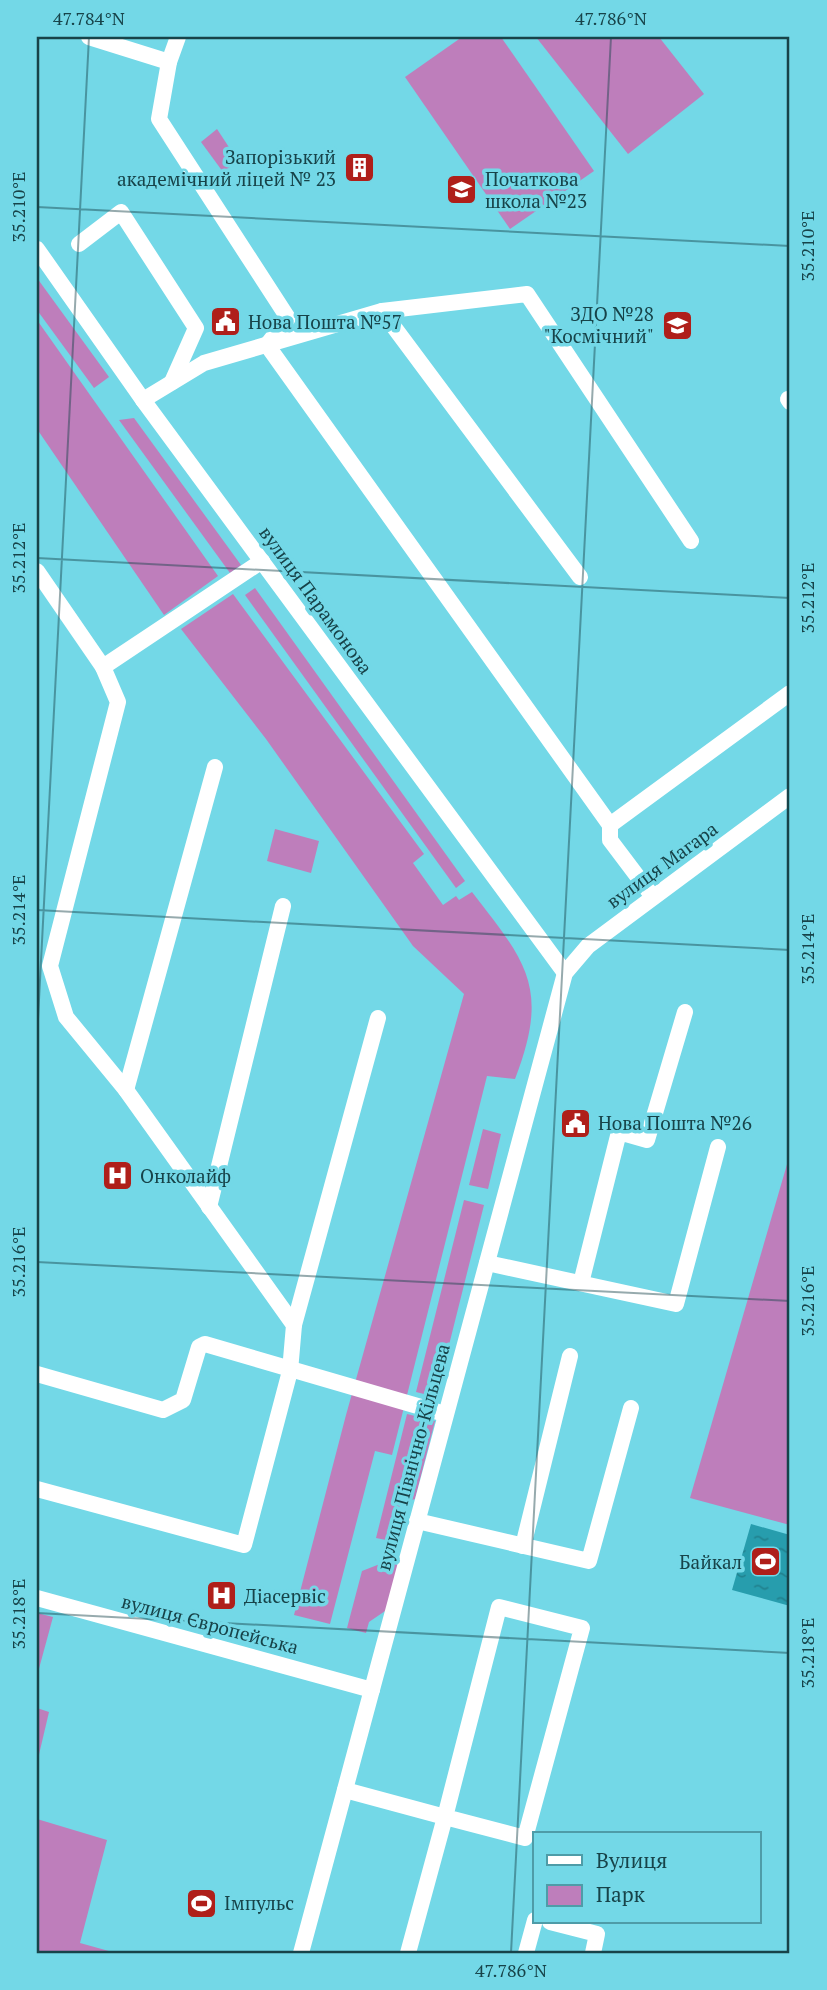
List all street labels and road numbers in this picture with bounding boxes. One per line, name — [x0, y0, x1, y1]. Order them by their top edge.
street label: вулиця Парамонова — [254, 521, 379, 679]
street label: вулиця Магара — [601, 816, 723, 913]
street label: вулиця Північно-Кільцева — [370, 1340, 455, 1573]
street label: вулиця Європейська — [119, 1588, 302, 1659]

